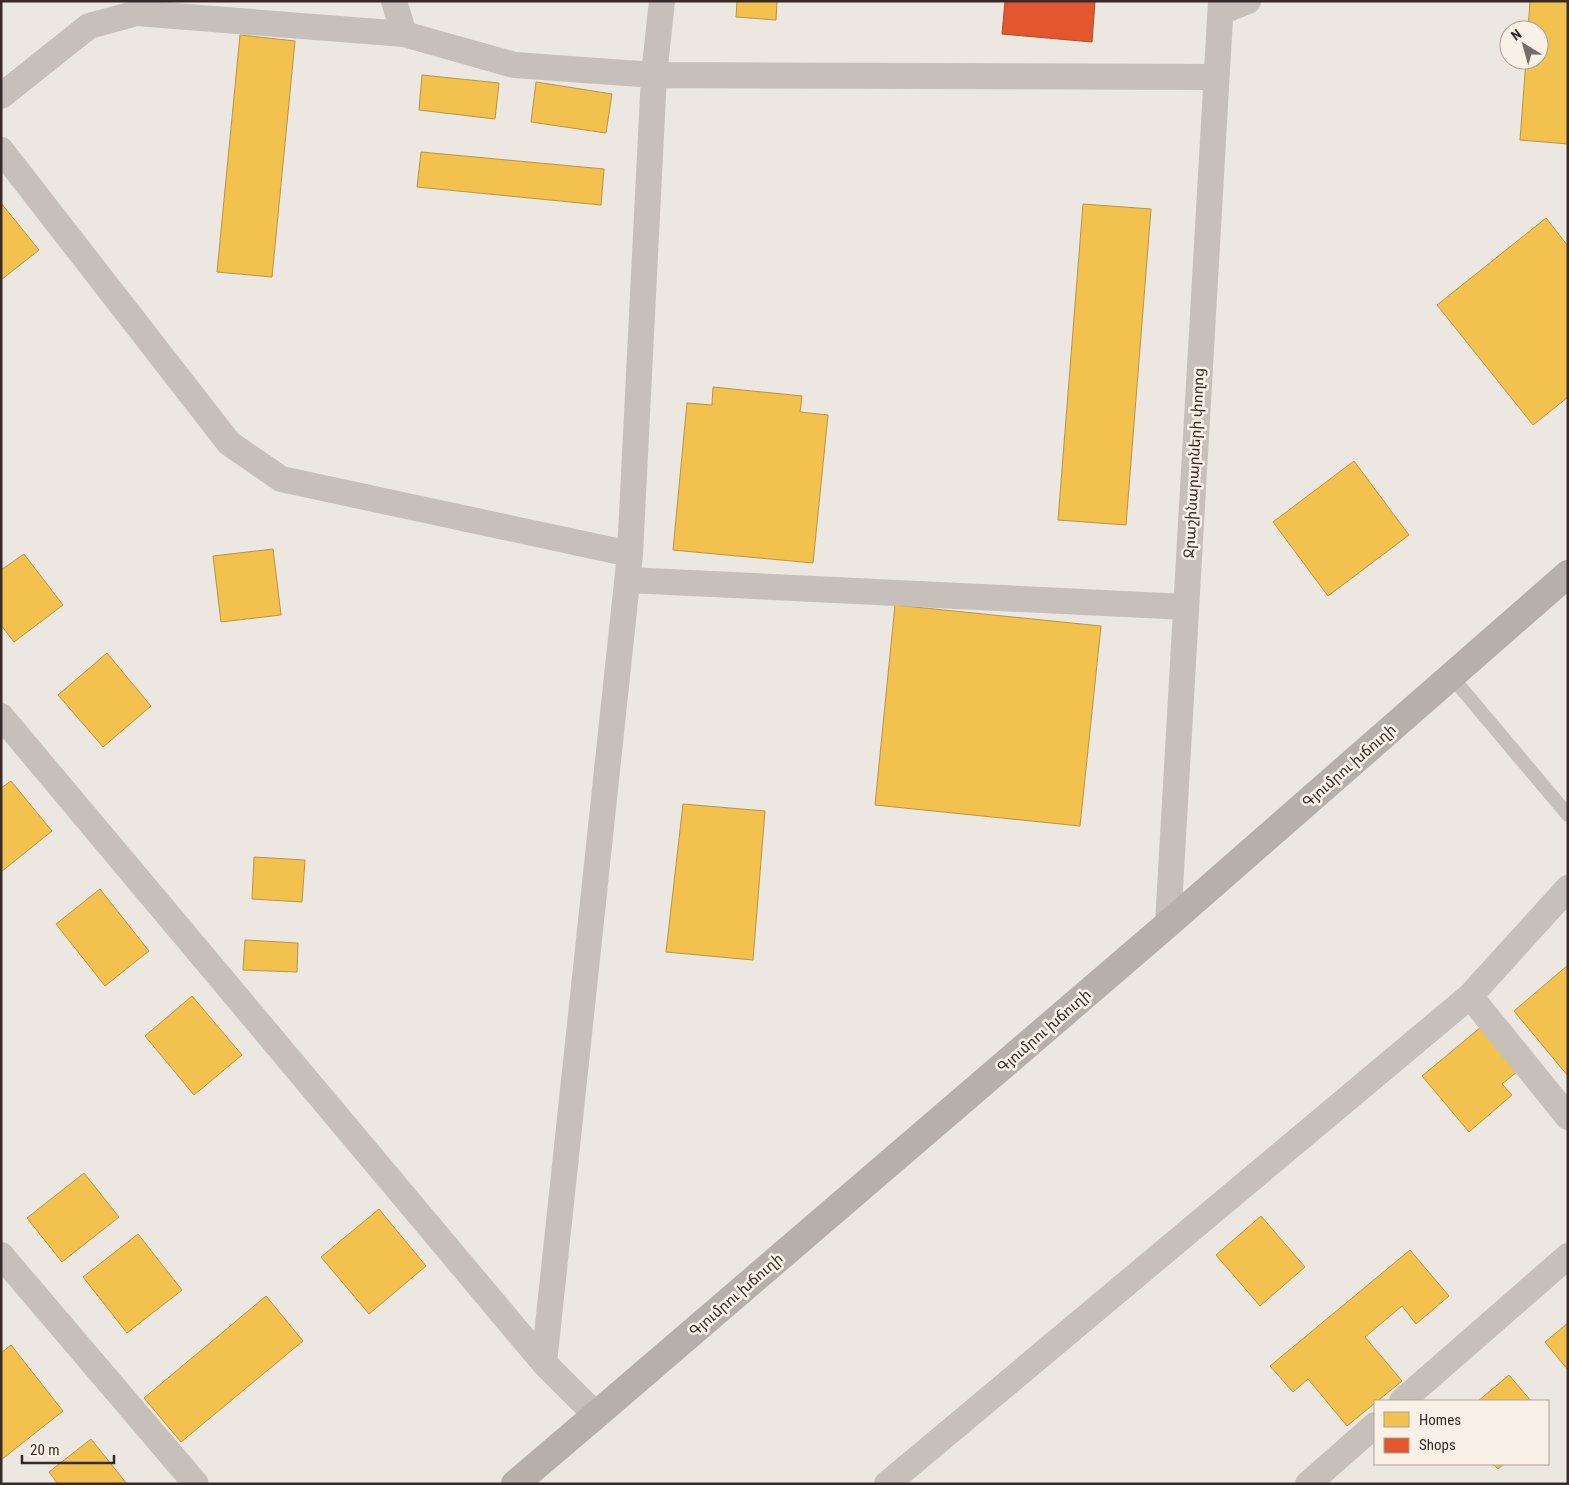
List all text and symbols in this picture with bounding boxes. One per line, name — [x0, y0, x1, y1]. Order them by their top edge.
north arrow — [1499, 20, 1549, 70]
text: N — [1508, 26, 1524, 44]
street label: Ջրաշինարարների փողոց — [1180, 367, 1208, 559]
street label: Գյումրու խճուղի — [1298, 720, 1400, 812]
street label: Գյումրու խճուղի — [993, 985, 1095, 1077]
street label: Գյումրու խճուղի — [685, 1249, 787, 1341]
legend — [1374, 1400, 1549, 1465]
text: Homes — [1419, 1411, 1461, 1429]
scale bar — [22, 1432, 115, 1464]
text: Shops — [1419, 1436, 1456, 1454]
text: 20 m — [30, 1441, 60, 1459]

